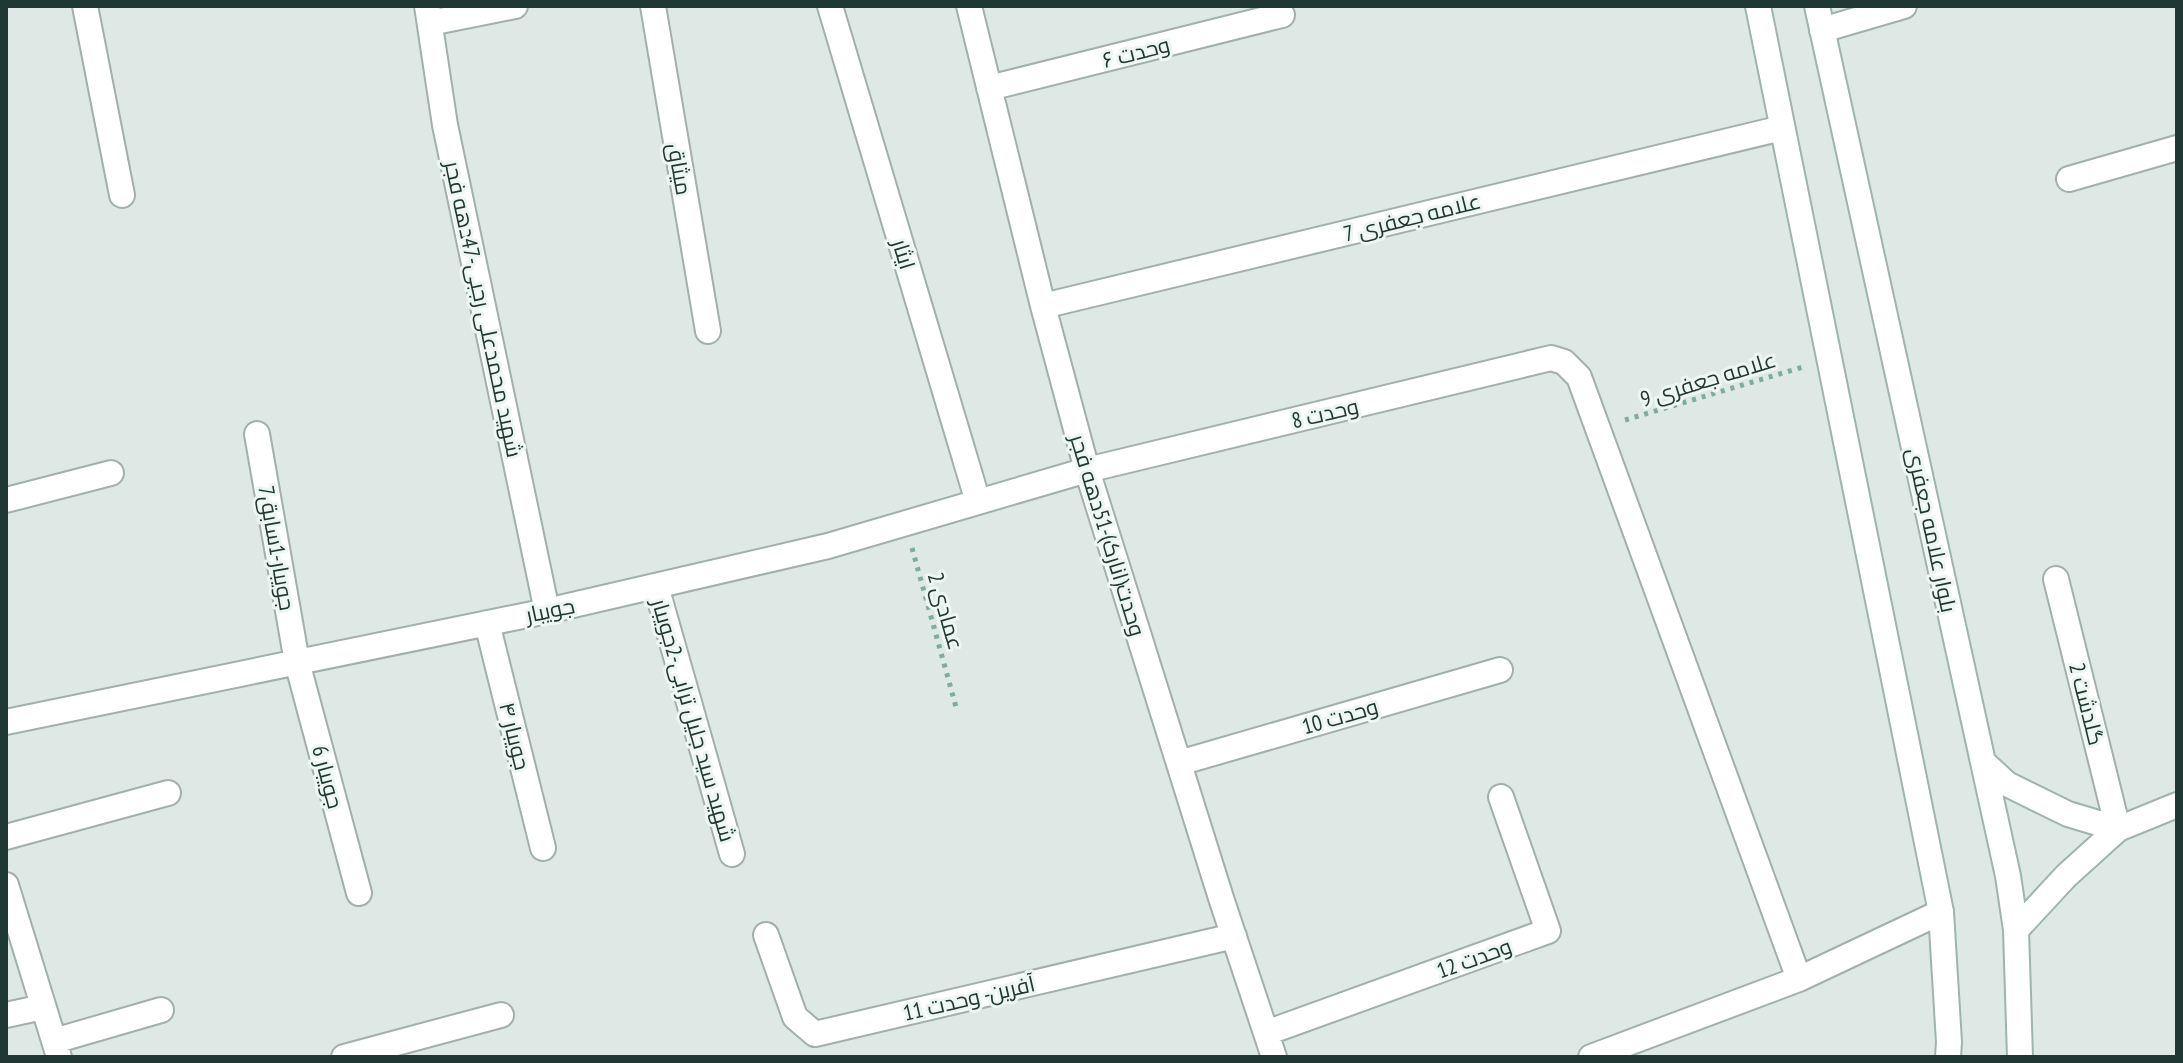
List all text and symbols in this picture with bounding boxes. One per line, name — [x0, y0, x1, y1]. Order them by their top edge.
street label: وحدت ۶ — [1099, 30, 1173, 74]
street label: میثاق — [662, 141, 698, 197]
street label: شهید محمدعلی رجبی-47دهه فجر — [438, 156, 529, 460]
street label: علامه جعفری 7 — [1340, 186, 1484, 248]
street label: ایثار — [886, 233, 922, 273]
street label: علامه جعفری 9 — [1637, 345, 1779, 413]
street label: وحدت 8 — [1289, 392, 1361, 434]
street label: وحدت(انارک)-51دهه فجر — [1063, 429, 1152, 639]
street label: بلوار علامه جعفری — [1901, 445, 1963, 615]
street label: 7جویبار-1سابق — [252, 484, 302, 612]
street label: عمادی 2 — [922, 569, 970, 653]
street label: جویبار — [521, 591, 577, 629]
street label: شهید سید جلیل ترابی-2جویبار — [645, 593, 742, 845]
street label: گلدشت 2 — [2063, 660, 2111, 748]
street label: وحدت 10 — [1299, 692, 1381, 740]
street label: جویبار ۴ — [493, 699, 537, 773]
street label: جویبار 6 — [306, 742, 350, 812]
street label: وحدت 12 — [1433, 932, 1515, 984]
street label: آفرین- وحدت 11 — [900, 969, 1038, 1027]

